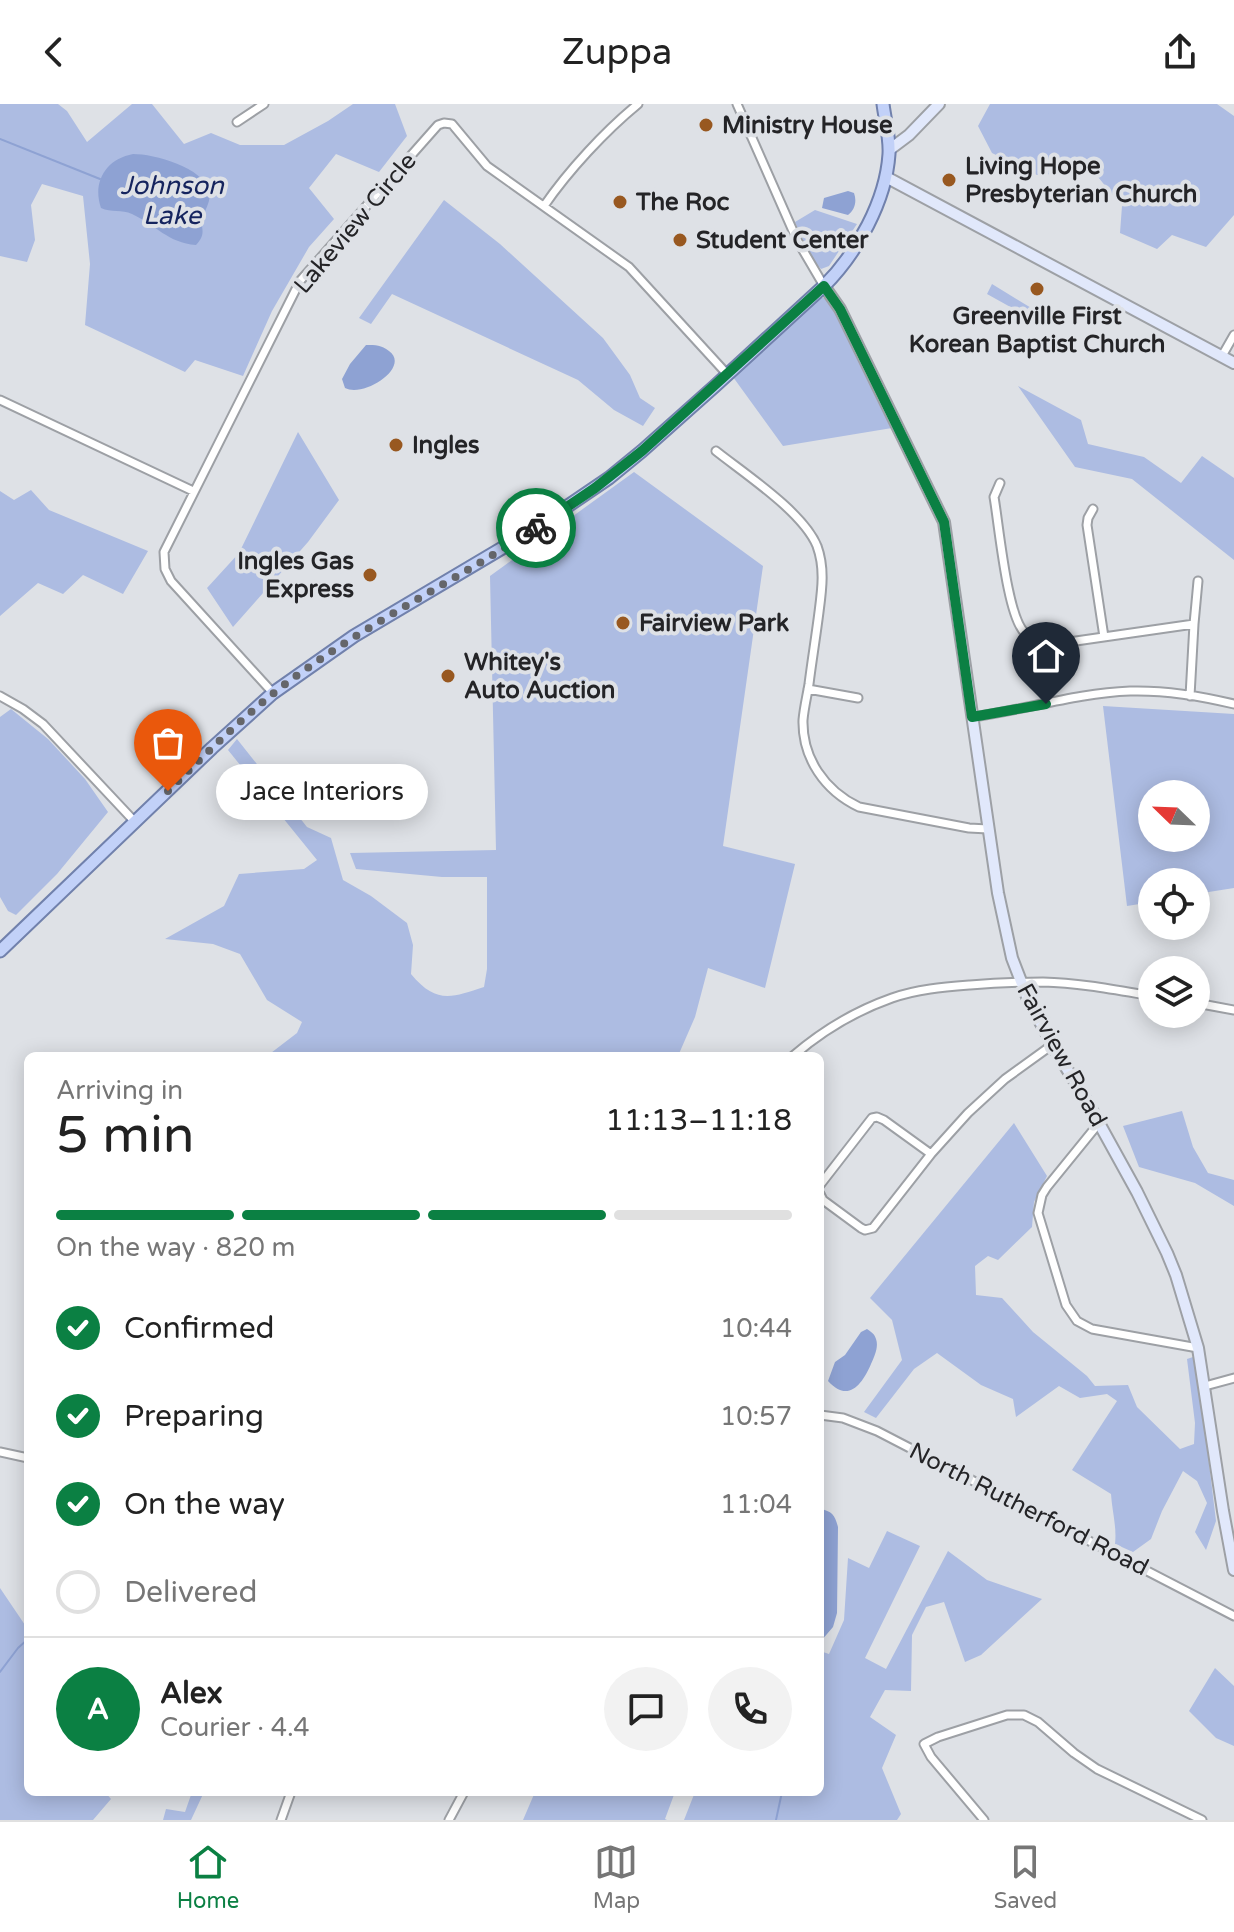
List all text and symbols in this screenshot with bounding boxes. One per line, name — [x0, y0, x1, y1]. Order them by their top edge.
icon: back — [32, 30, 76, 74]
icon: share — [1158, 30, 1202, 74]
text: Zuppa — [562, 31, 672, 74]
place label: Ministry House — [722, 111, 893, 140]
marker: Ministry House — [697, 116, 715, 134]
street label: Lakeview Circle — [288, 147, 423, 300]
place label: Living Hope Presbyterian Church — [965, 152, 1197, 209]
water label: Johnson Lake — [120, 170, 225, 231]
marker: Living Hope Presbyterian Church — [940, 171, 958, 189]
place label: The Roc — [635, 188, 730, 217]
marker: The Roc — [611, 193, 629, 211]
place label: Student Center — [696, 226, 869, 255]
marker: Student Center — [671, 231, 689, 249]
marker: Greenville First Korean Baptist Church — [1028, 280, 1046, 298]
place label: Greenville First Korean Baptist Church — [909, 302, 1165, 359]
place label: Ingles — [412, 431, 479, 460]
marker: Ingles — [387, 436, 405, 454]
courier — [496, 488, 576, 568]
icon: bike — [514, 506, 558, 550]
place label: Ingles Gas Express — [237, 547, 354, 604]
marker: Ingles Gas Express — [361, 566, 379, 584]
place label: Fairview Park — [639, 609, 789, 638]
marker: Fairview Park — [614, 614, 632, 632]
pin — [1012, 622, 1080, 704]
icon: home — [1024, 634, 1068, 678]
place label: Whitey's Auto Auction — [464, 648, 615, 705]
marker: Whitey's Auto Auction — [439, 667, 457, 685]
pin — [134, 709, 202, 791]
icon: bag — [146, 721, 190, 765]
callout: Jace Interiors — [216, 763, 428, 819]
text: Jace Interiors — [240, 776, 404, 807]
north arrow — [1138, 780, 1210, 852]
map controls — [1138, 780, 1210, 1028]
button: locate — [1138, 868, 1210, 940]
button: layers — [1138, 956, 1210, 1028]
street label: Fairview Road — [1010, 979, 1113, 1132]
text: Arriving in — [56, 1075, 183, 1106]
text: 11:13–11:18 — [605, 1102, 792, 1139]
text: 5 min — [56, 1104, 195, 1167]
text: On the way · 820 m — [56, 1232, 295, 1263]
icon: check — [56, 1306, 100, 1350]
text: Confirmed — [124, 1310, 275, 1347]
text: 10:44 — [720, 1313, 792, 1344]
icon: check — [56, 1394, 100, 1438]
text: Preparing — [124, 1398, 264, 1435]
text: 10:57 — [720, 1401, 792, 1432]
street label: North Rutherford Road — [904, 1436, 1153, 1582]
icon: check — [56, 1482, 100, 1526]
text: On the way — [124, 1486, 285, 1523]
text: 11:04 — [720, 1489, 792, 1520]
text: Delivered — [124, 1574, 258, 1611]
button: chat — [604, 1667, 688, 1751]
button: phone — [708, 1667, 792, 1751]
text: Alex — [160, 1675, 223, 1712]
text: A — [87, 1691, 109, 1728]
text: Courier · 4.4 — [160, 1712, 310, 1743]
tab: Home — [177, 1840, 239, 1914]
tab: Map — [593, 1840, 640, 1914]
tab: Saved — [994, 1840, 1057, 1914]

